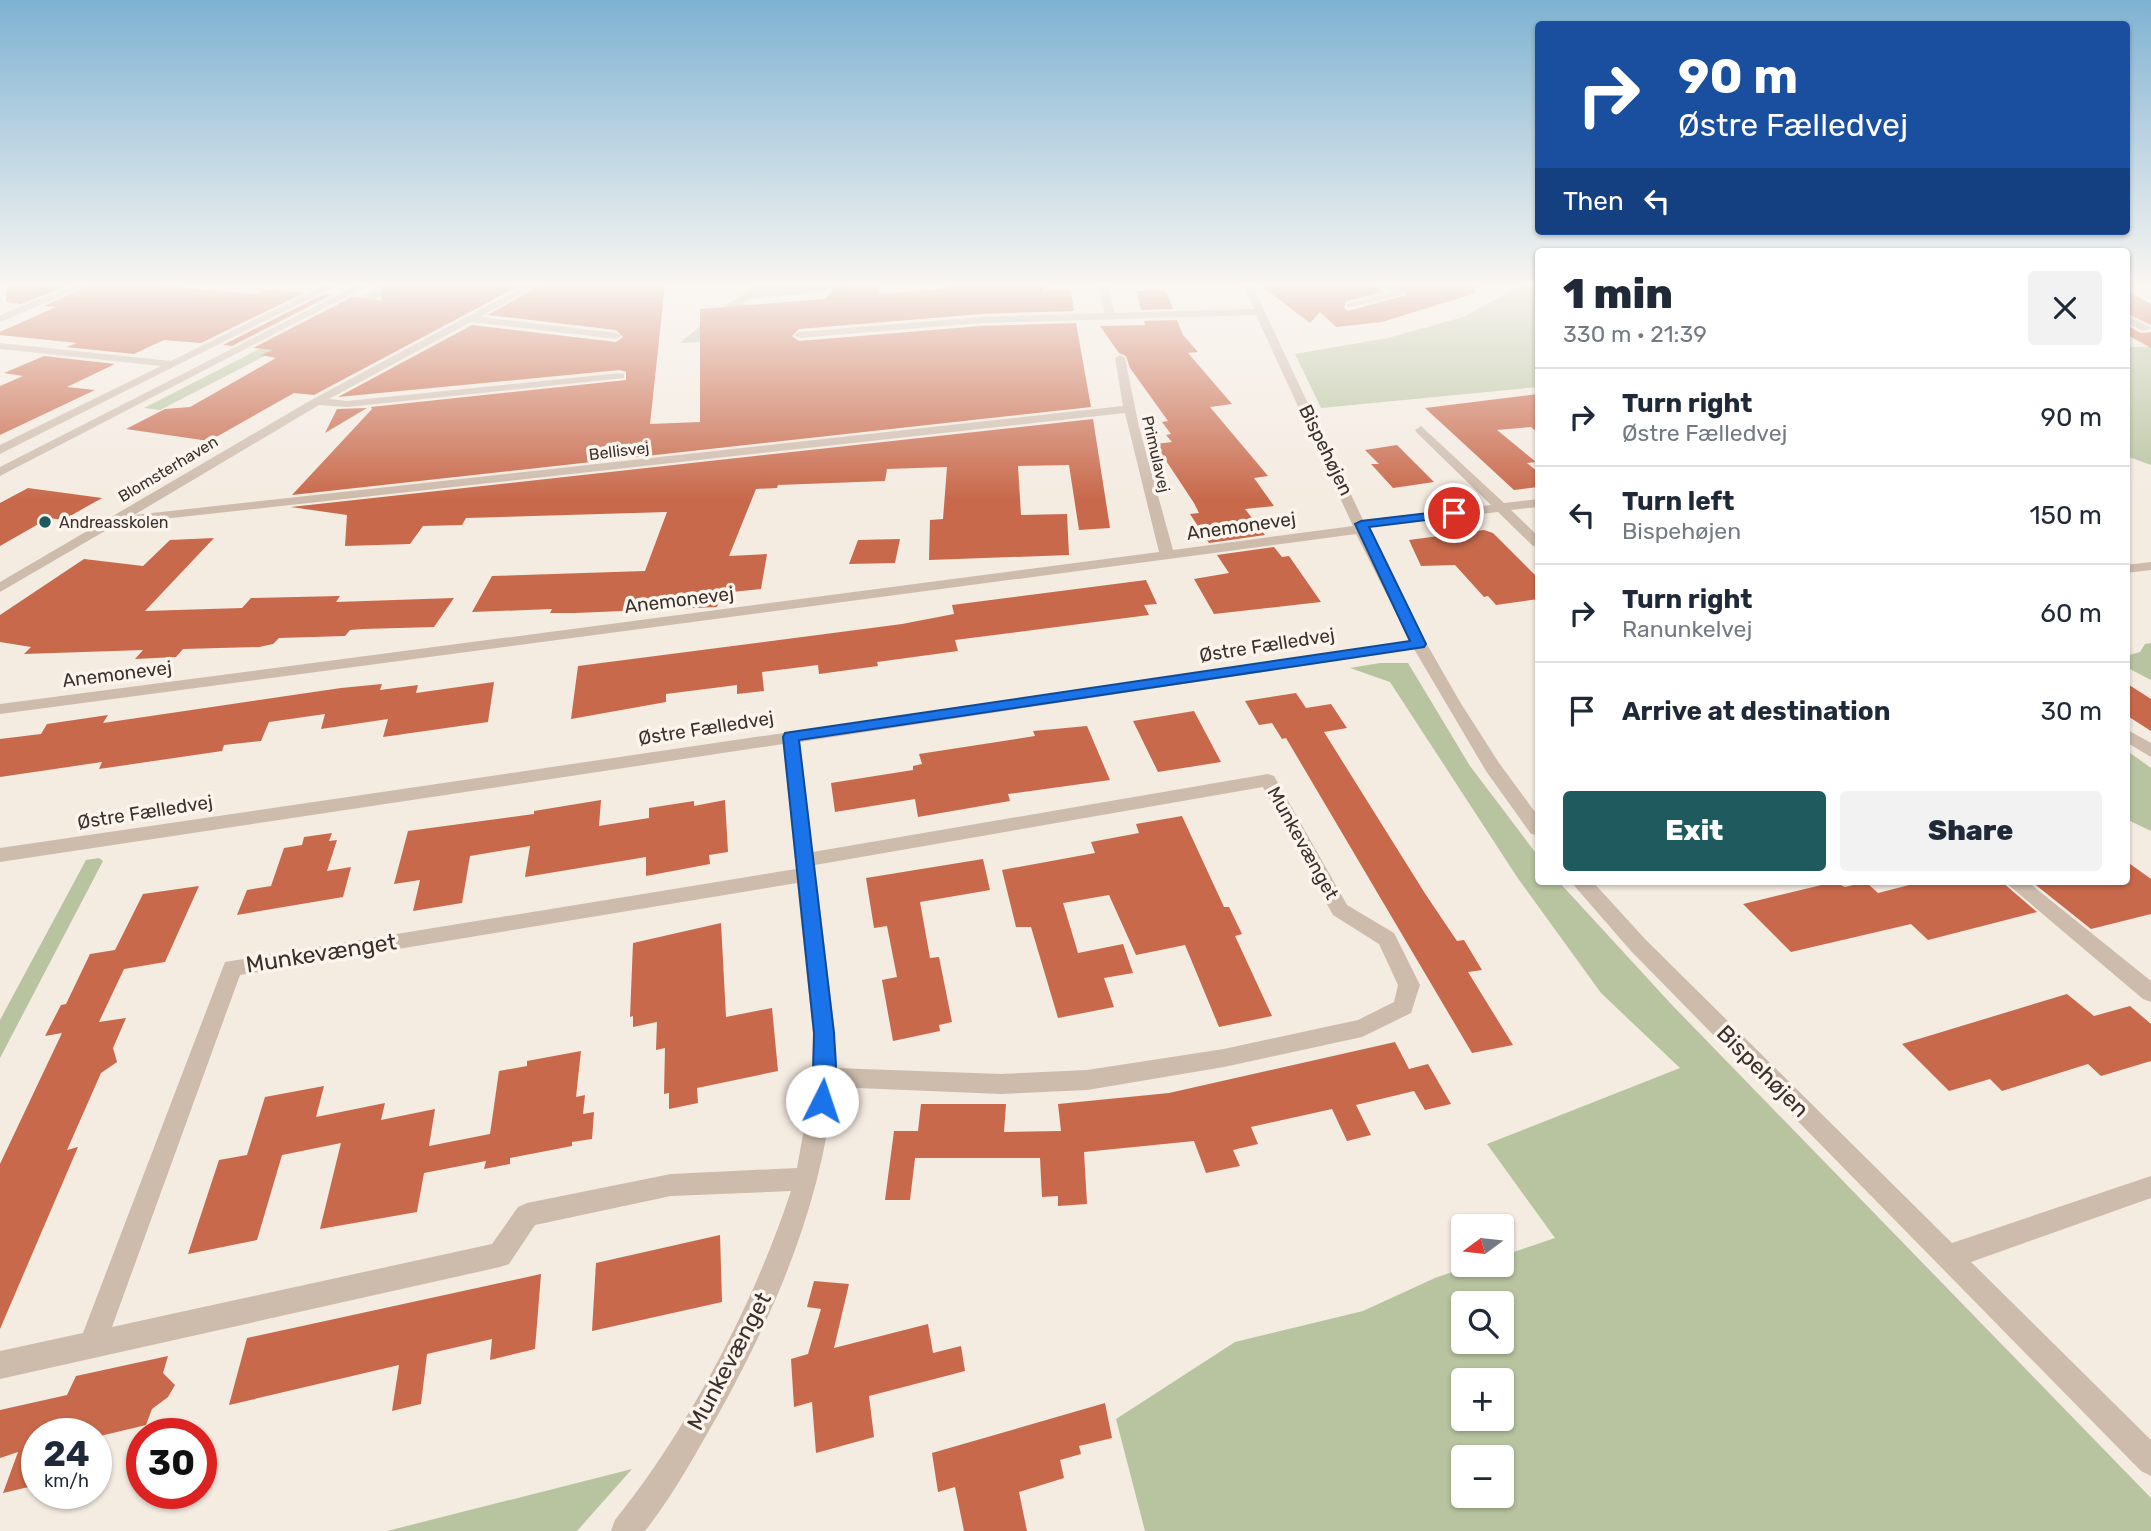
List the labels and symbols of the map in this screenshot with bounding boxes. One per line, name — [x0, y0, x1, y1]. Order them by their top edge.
street label: Bispehøjen — [1294, 401, 1358, 499]
street label: Primulavej — [1138, 414, 1174, 494]
street label: Blomsterhaven — [115, 432, 221, 506]
street label: Bellisvej — [588, 438, 650, 464]
pin — [1424, 483, 1484, 543]
street label: Anemonevej — [1185, 507, 1297, 545]
place label: Andreasskolen — [59, 513, 169, 532]
marker: Andreasskolen — [37, 514, 53, 530]
street label: Anemonevej — [623, 582, 735, 618]
street label: Østre Fælledvej — [1198, 623, 1336, 667]
street label: Anemonevej — [61, 656, 173, 692]
street label: Østre Fælledvej — [637, 706, 775, 750]
street label: Munkevænget — [1262, 782, 1344, 904]
street label: Østre Fælledvej — [76, 790, 214, 834]
street label: Munkevænget — [244, 927, 398, 979]
street label: Bispehøjen — [1711, 1019, 1815, 1123]
position arrow — [785, 1064, 859, 1138]
north arrow — [1451, 1214, 1514, 1278]
street label: Munkevænget — [681, 1287, 777, 1435]
speed limit sign: 30 — [126, 1418, 217, 1509]

